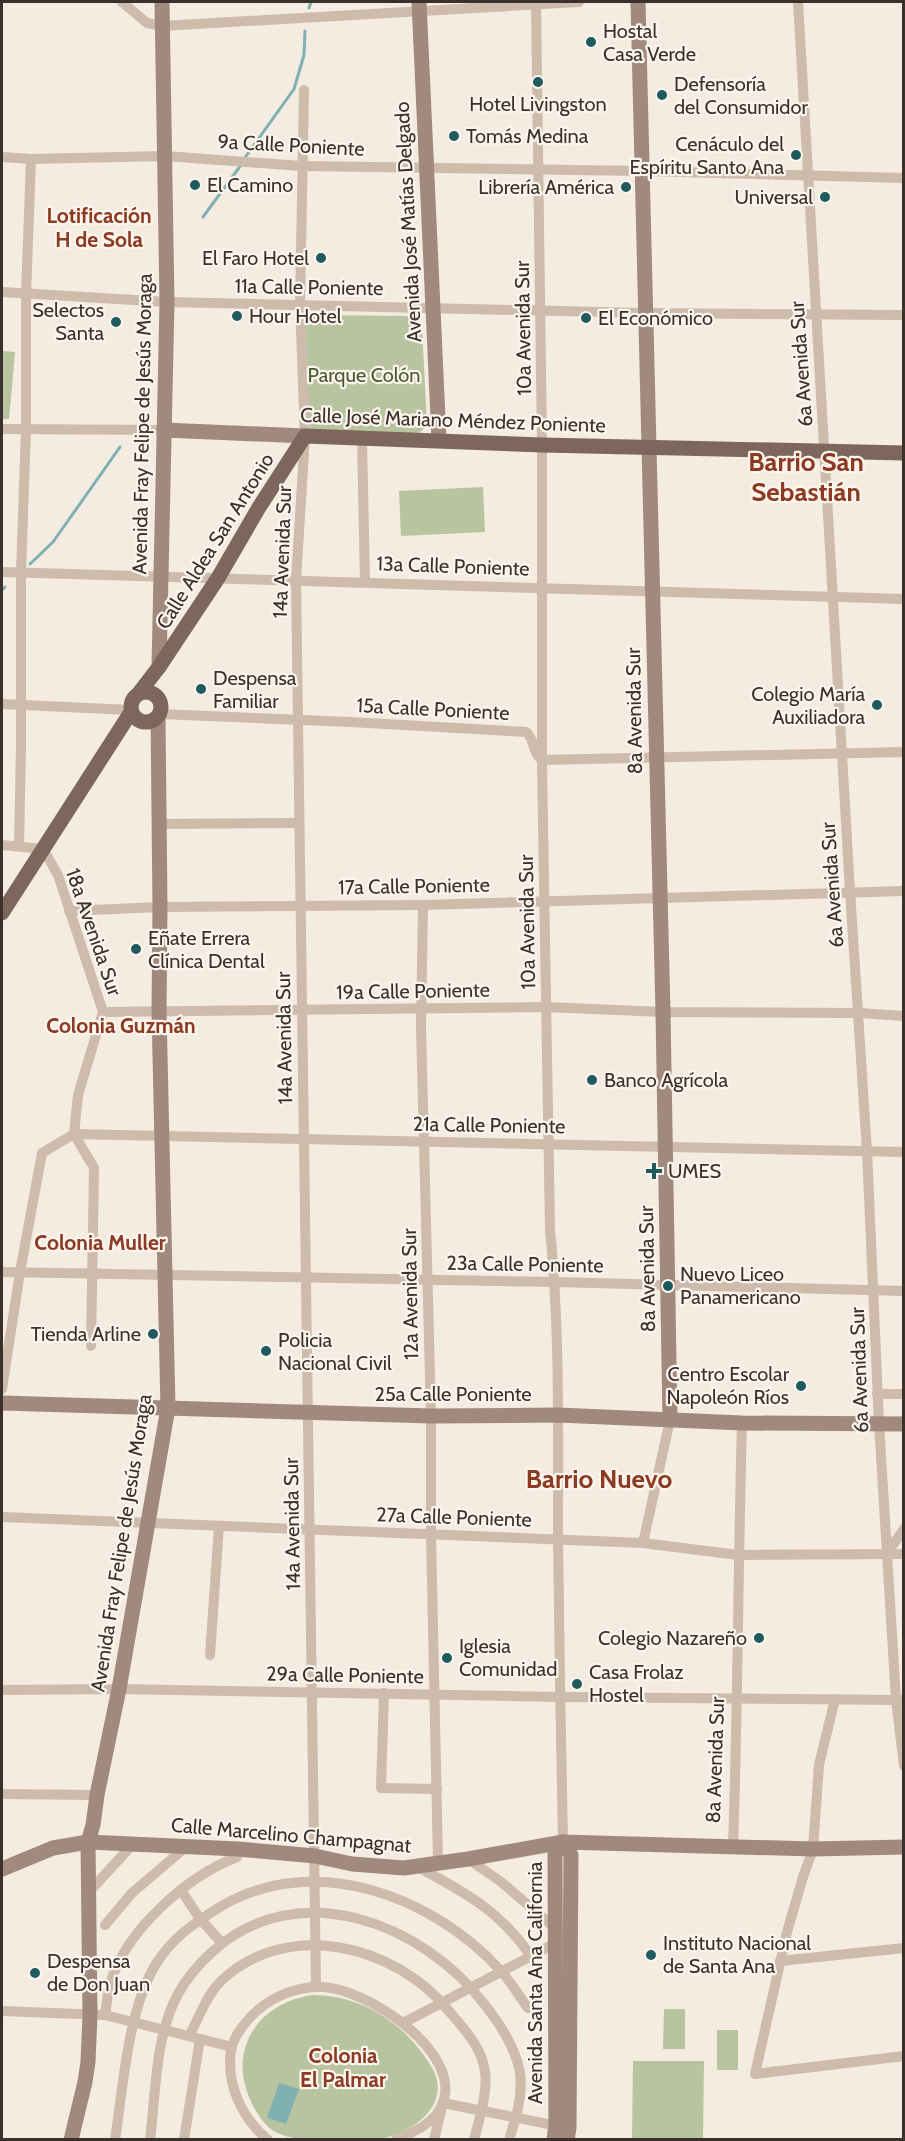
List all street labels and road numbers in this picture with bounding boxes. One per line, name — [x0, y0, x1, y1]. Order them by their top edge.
street label: Avenida José Matías Delgado — [390, 101, 426, 343]
street label: 9a Calle Poniente — [217, 129, 365, 161]
street label: 10a Avenida Sur — [510, 260, 536, 396]
street label: Avenida Fray Felipe de Jesús Moraga — [127, 273, 157, 575]
street label: 11a Calle Poniente — [234, 274, 384, 300]
street label: 6a Avenida Sur — [785, 300, 817, 428]
street label: Calle José Mariano Méndez Poniente — [300, 403, 606, 437]
street label: Calle Aldea San Antonio — [151, 449, 279, 633]
street label: 14a Avenida Sur — [268, 485, 296, 619]
street label: 13a Calle Poniente — [376, 551, 530, 581]
street label: 8a Avenida Sur — [621, 647, 647, 775]
street label: 15a Calle Poniente — [356, 693, 510, 725]
street label: 6a Avenida Sur — [816, 821, 848, 949]
street label: 10a Avenida Sur — [514, 854, 540, 990]
street label: 18a Avenida Sur — [61, 865, 127, 1000]
street label: 17a Calle Poniente — [338, 873, 490, 899]
street label: 14a Avenida Sur — [271, 971, 297, 1105]
street label: 19a Calle Poniente — [336, 978, 490, 1004]
street label: 21a Calle Poniente — [412, 1112, 566, 1138]
street label: 8a Avenida Sur — [634, 1205, 660, 1333]
street label: 12a Avenida Sur — [397, 1227, 423, 1360]
street label: 23a Calle Poniente — [446, 1251, 604, 1277]
street label: 6a Avenida Sur — [845, 1306, 873, 1433]
street label: 25a Calle Poniente — [374, 1382, 532, 1406]
street label: Avenida Fray Felipe de Jesús Moraga — [86, 1392, 156, 1694]
street label: 14a Avenida Sur — [279, 1457, 305, 1591]
street label: 27a Calle Poniente — [376, 1502, 532, 1532]
street label: 29a Calle Poniente — [266, 1662, 424, 1688]
street label: 8a Avenida Sur — [701, 1696, 729, 1824]
street label: Calle Marcelino Champagnat — [170, 1813, 412, 1857]
street label: Avenida Santa Ana California — [523, 1861, 547, 2104]

